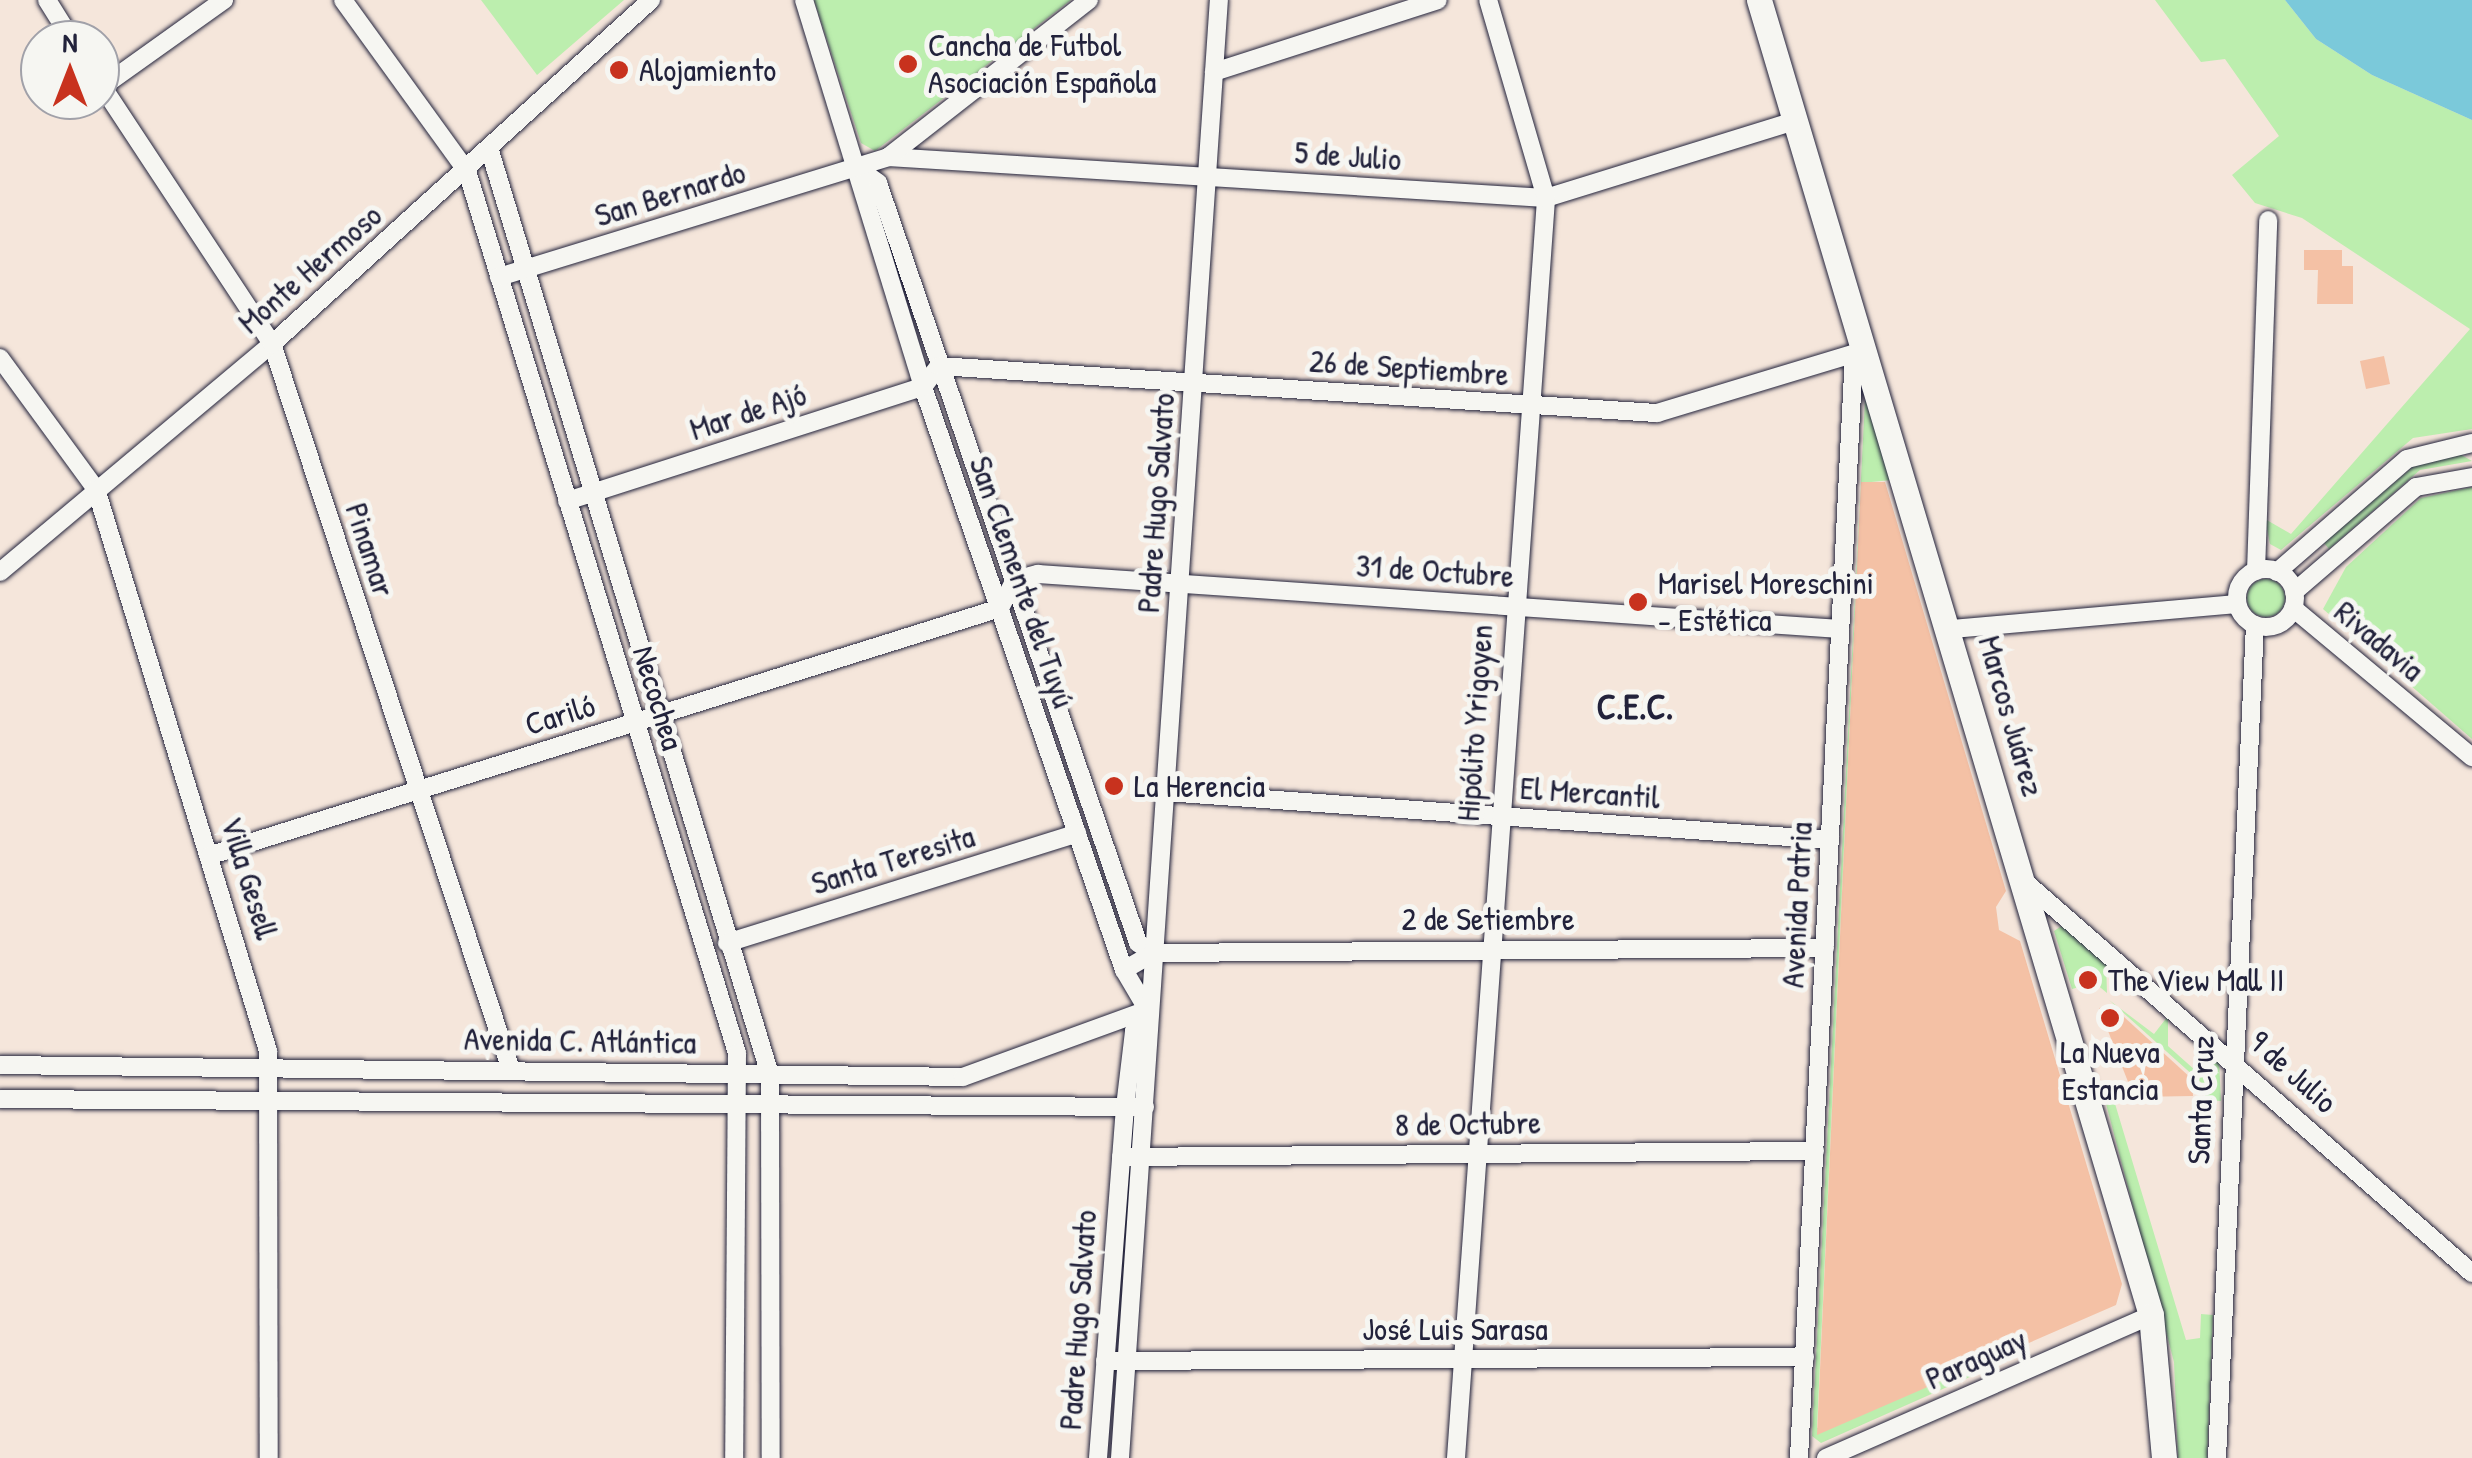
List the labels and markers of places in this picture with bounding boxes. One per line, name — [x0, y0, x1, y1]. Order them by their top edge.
place label: Cancha de Futbol Asociación Española — [928, 27, 1156, 102]
place label: Alojamiento — [639, 51, 776, 89]
marker: Cancha de Futbol Asociación Española — [897, 53, 919, 75]
marker: Alojamiento — [608, 59, 630, 81]
place label: Marisel Moreschini - Estética — [1658, 565, 1874, 640]
marker: Marisel Moreschini - Estética — [1627, 591, 1649, 613]
place label: La Herencia — [1134, 767, 1265, 805]
marker: La Herencia — [1103, 775, 1125, 797]
place label: The View Mall II — [2108, 961, 2284, 999]
marker: The View Mall II — [2077, 969, 2099, 991]
marker: La Nueva Estancia — [2099, 1007, 2121, 1029]
place label: La Nueva Estancia — [2060, 1034, 2160, 1109]

